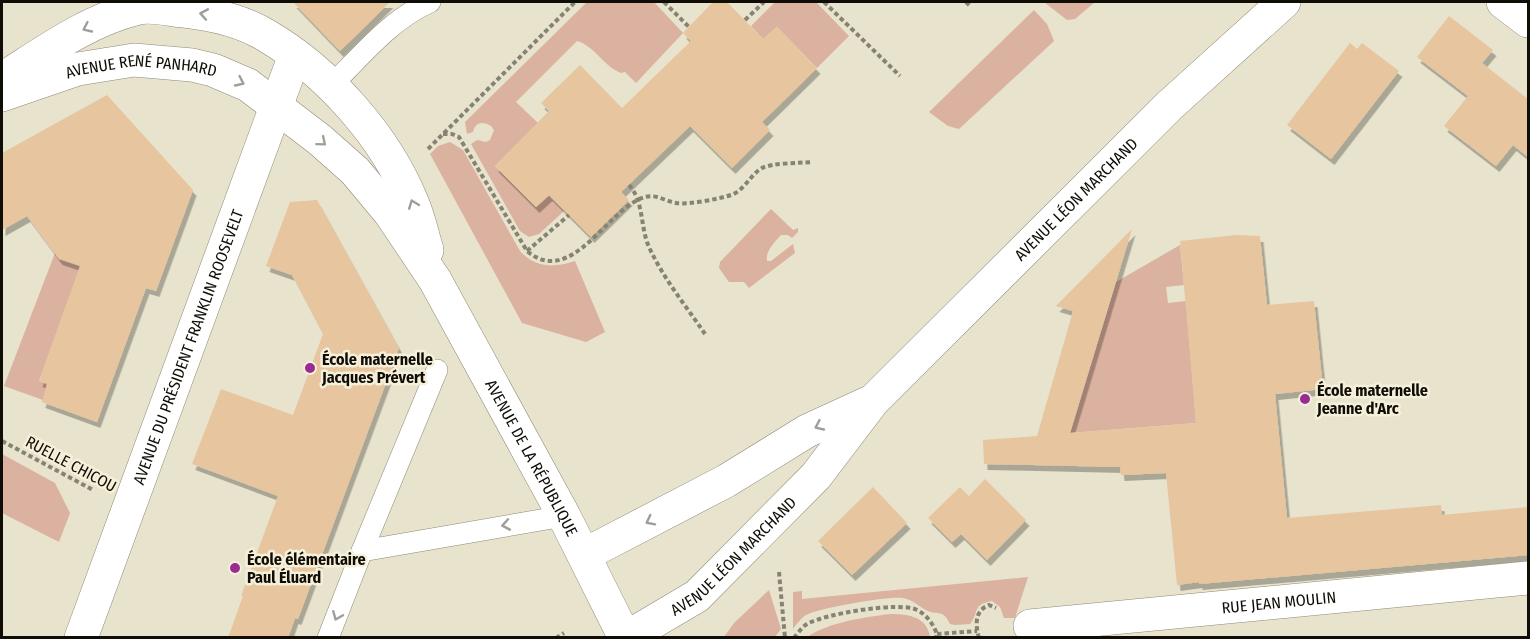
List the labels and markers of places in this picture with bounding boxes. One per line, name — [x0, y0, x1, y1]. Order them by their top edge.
place label: École maternelle Jacques Prévert — [321, 349, 433, 387]
marker: École maternelle Jacques Prévert — [303, 361, 317, 375]
place label: École maternelle Jeanne d'Arc — [1316, 380, 1428, 418]
marker: École maternelle Jeanne d'Arc — [1298, 392, 1312, 406]
place label: École élémentaire Paul Éluard — [247, 549, 366, 587]
marker: École élémentaire Paul Éluard — [228, 561, 242, 575]

